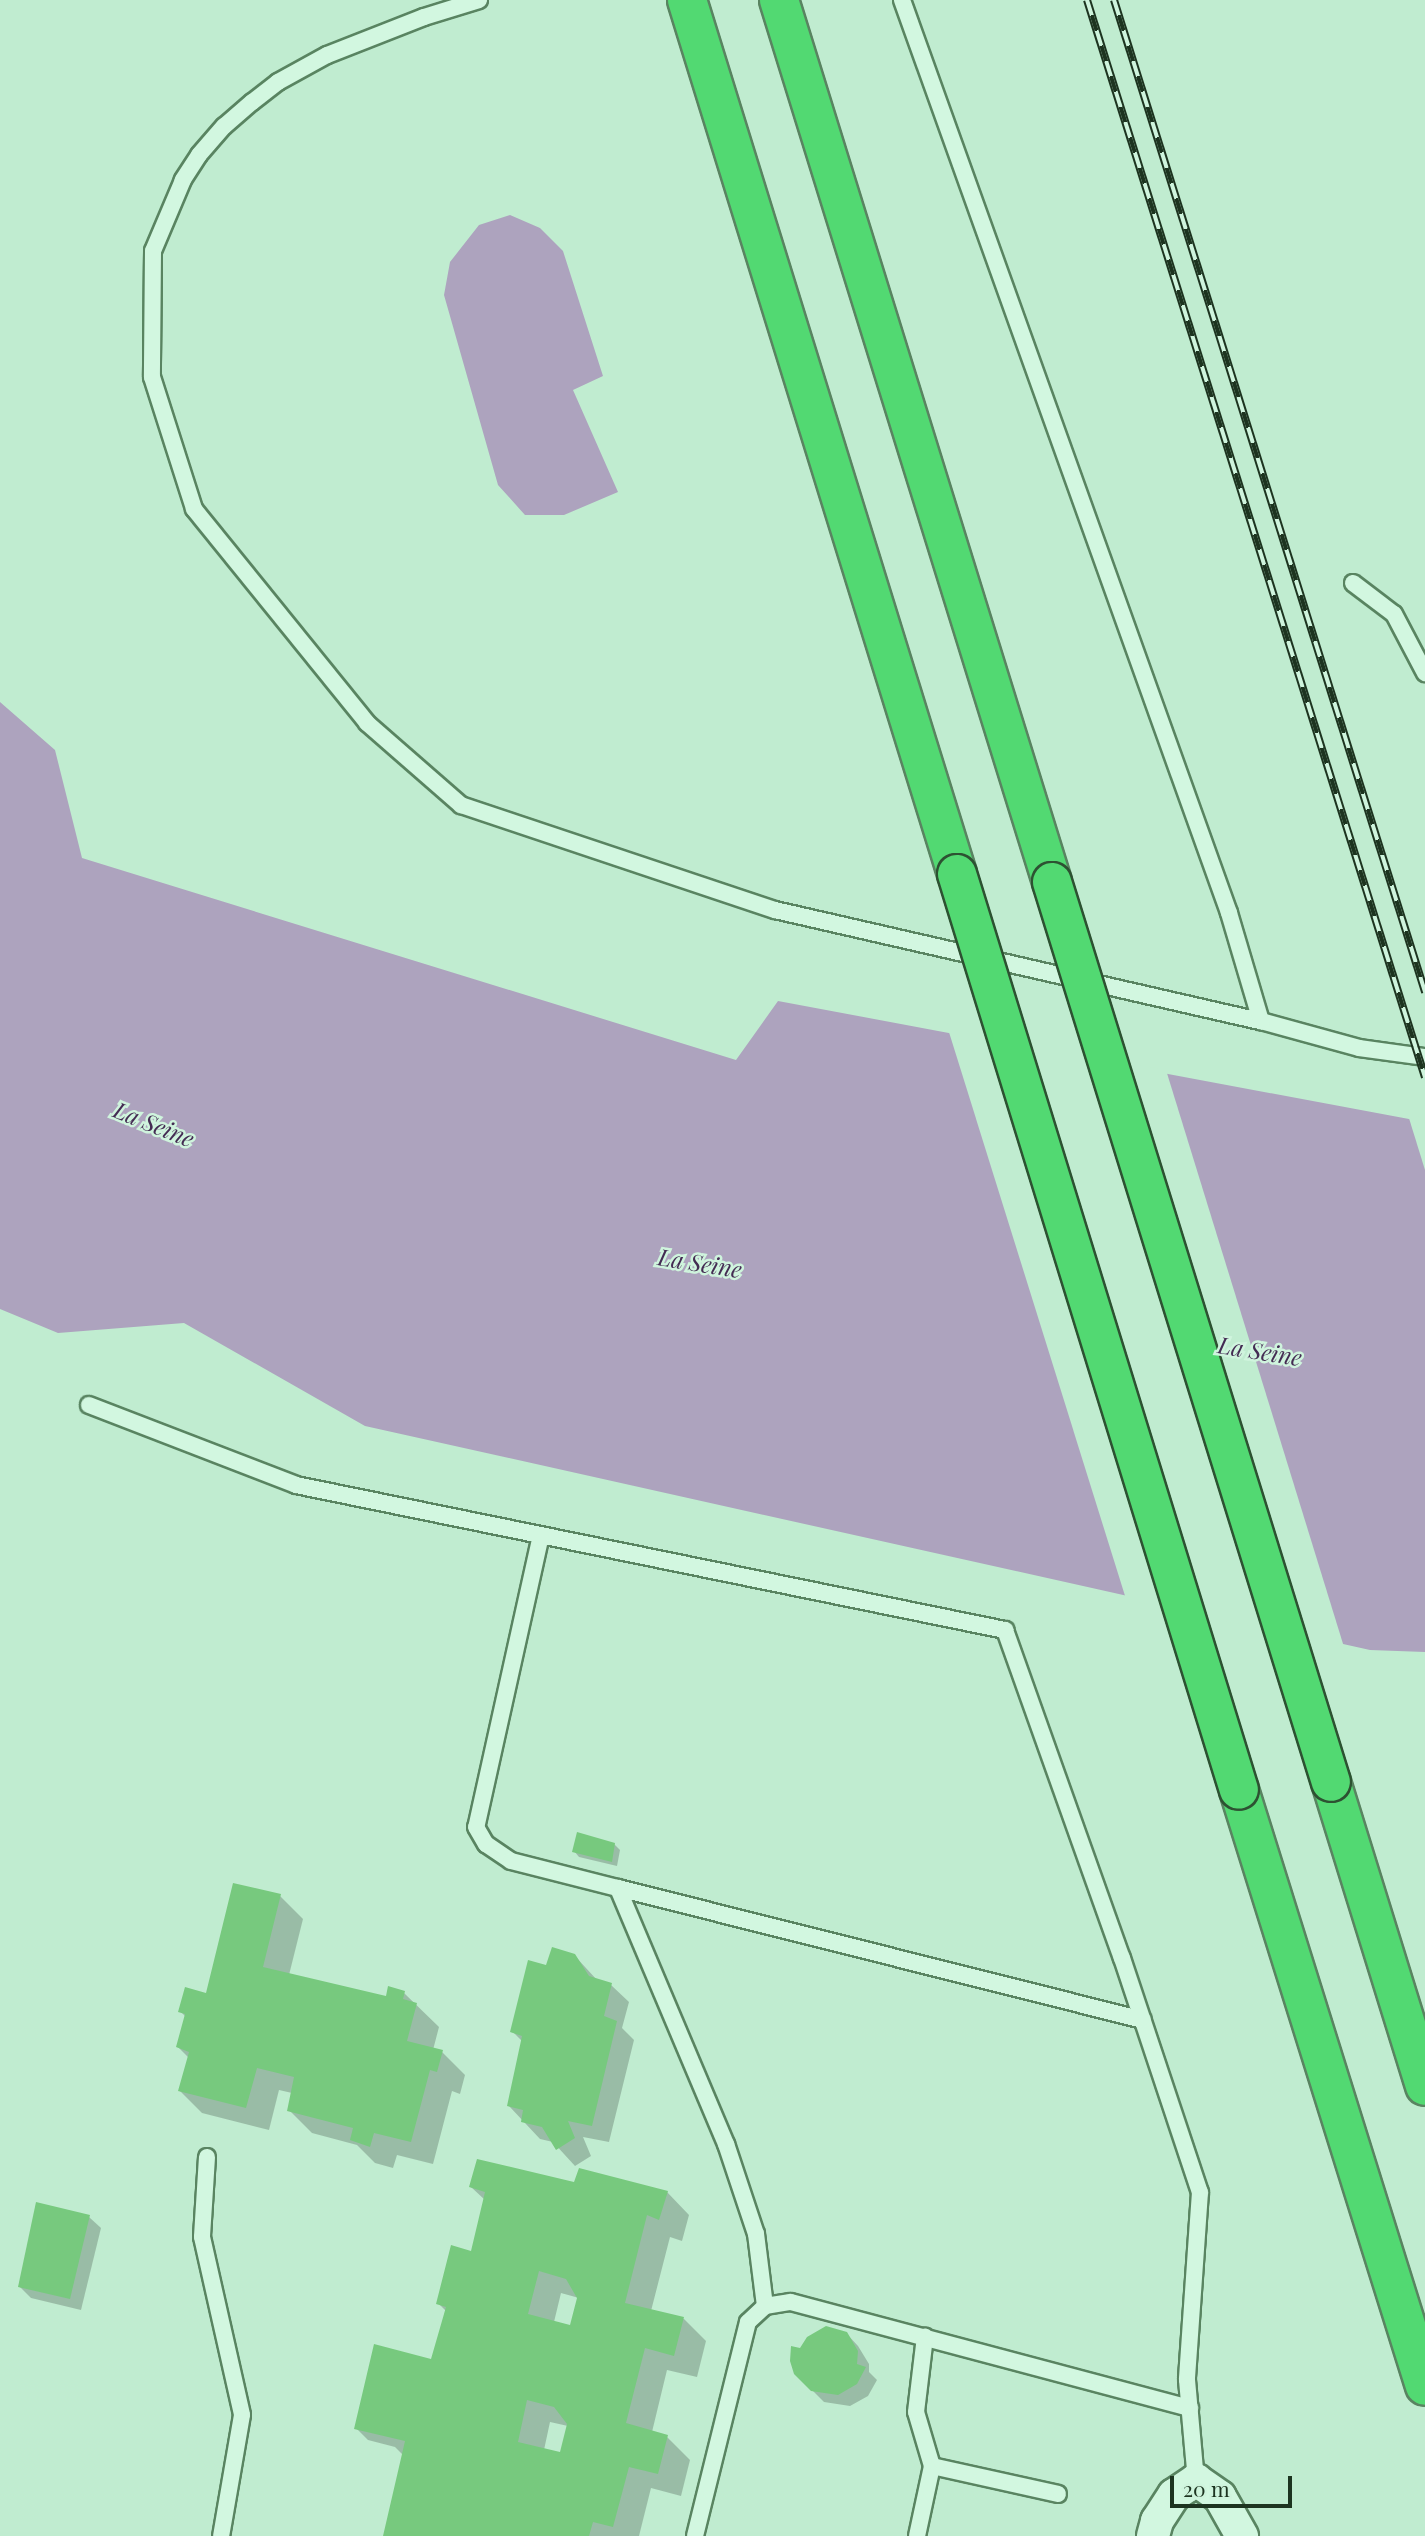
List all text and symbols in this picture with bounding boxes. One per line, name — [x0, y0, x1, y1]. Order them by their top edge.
water label: La Seine — [110, 1095, 198, 1153]
water label: La Seine — [656, 1243, 744, 1283]
water label: La Seine — [1216, 1331, 1304, 1371]
scale bar — [1173, 2462, 1296, 2506]
text: 20 m — [1183, 2474, 1230, 2502]

